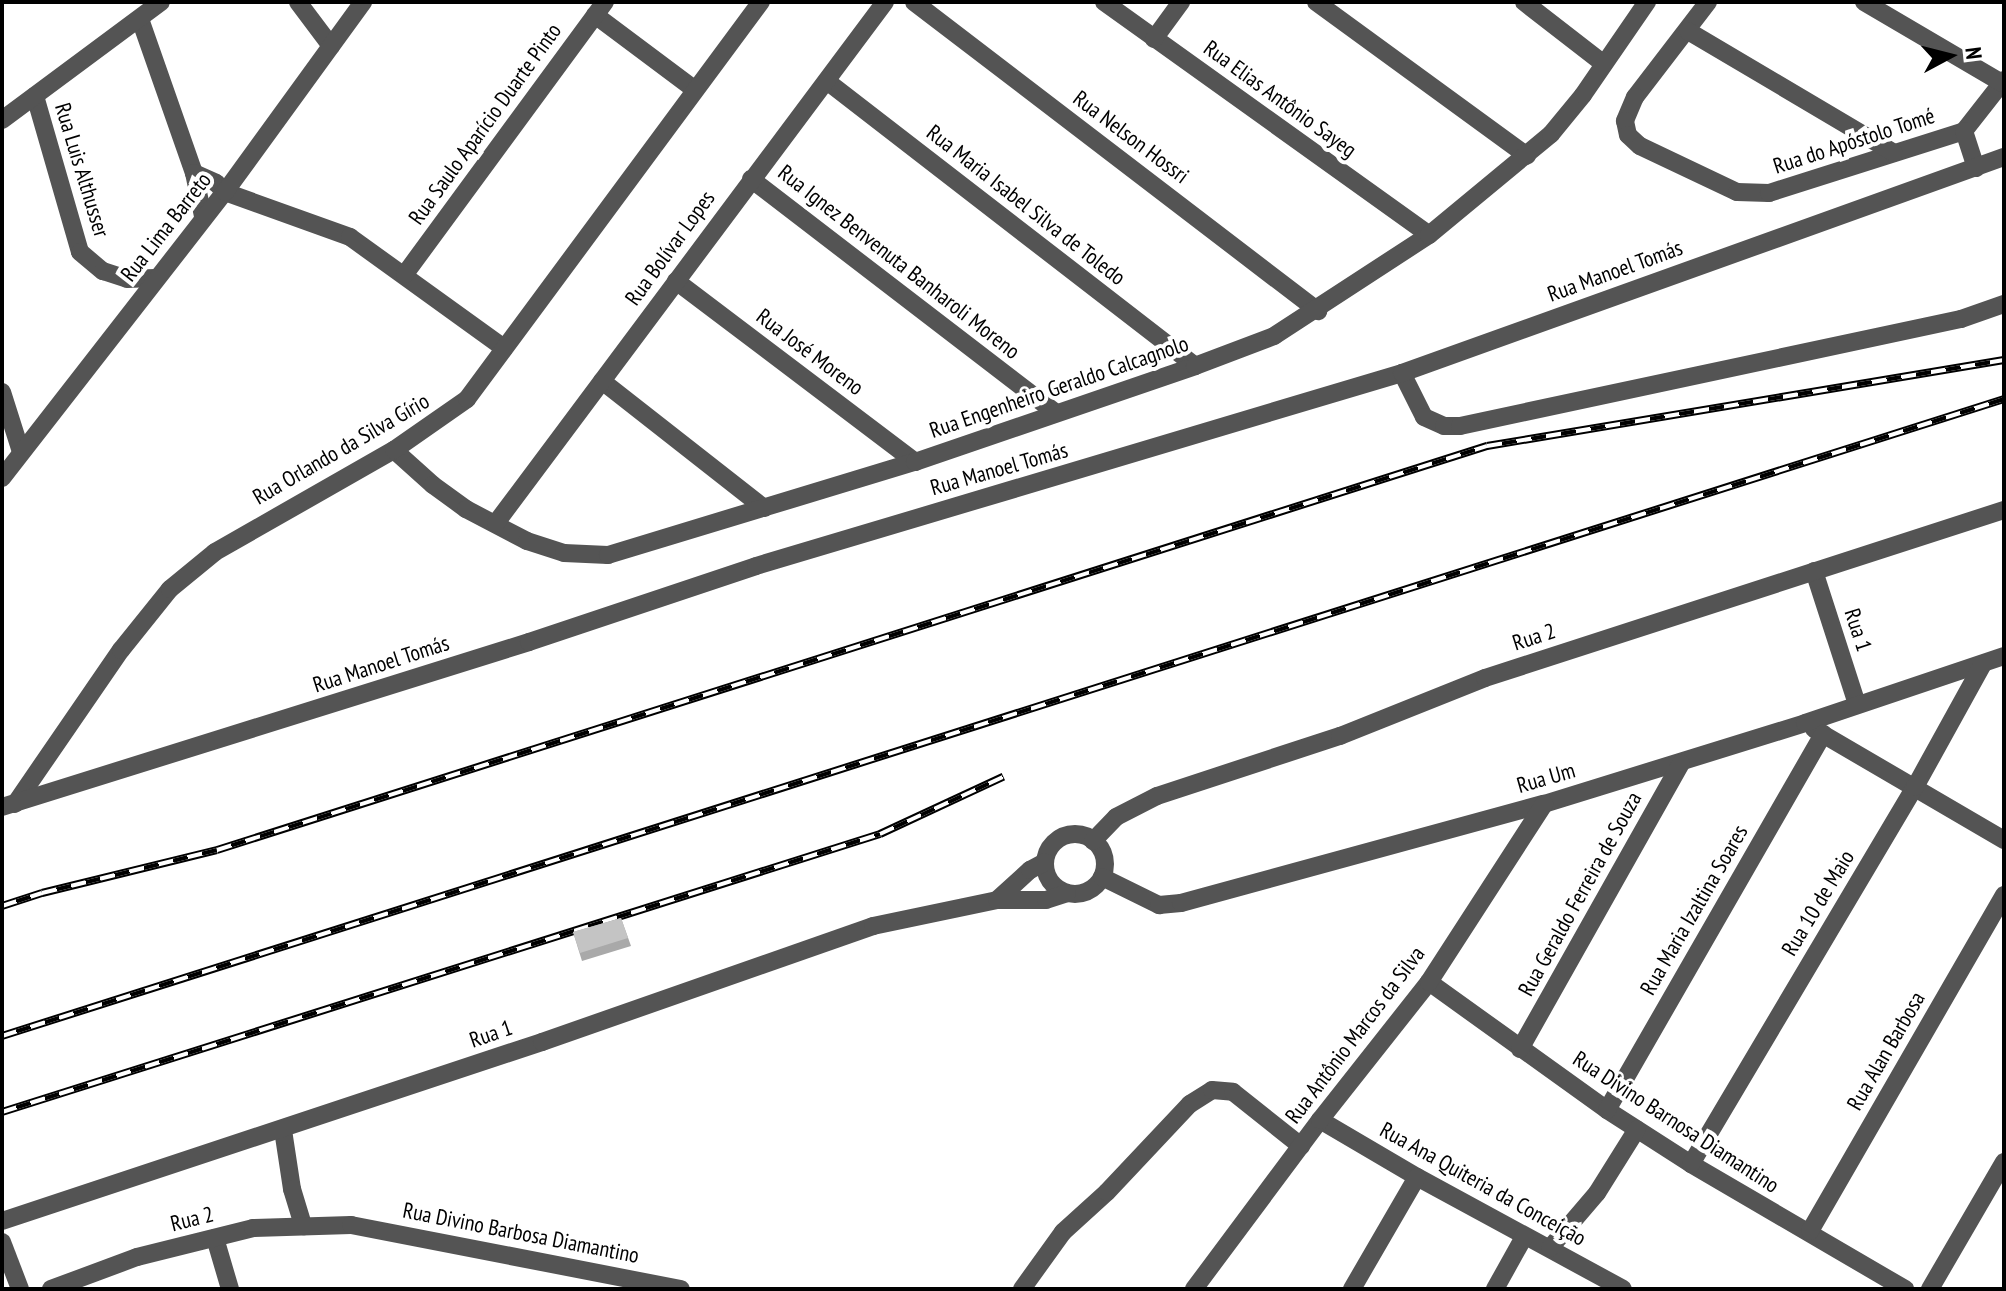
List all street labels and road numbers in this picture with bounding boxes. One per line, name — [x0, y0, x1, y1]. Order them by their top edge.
street label: Rua Saulo Aparício Duarte Pinto — [403, 18, 567, 230]
street label: Rua Elias Antônio Sayeg — [1198, 35, 1362, 163]
street label: Rua Nelson Hossri — [1068, 85, 1194, 189]
street label: Rua Luis Althusser — [49, 99, 115, 241]
street label: Rua do Apóstolo Tomé — [1769, 102, 1939, 180]
street label: Rua Maria Isabel Silva de Toledo — [921, 119, 1131, 291]
street label: Rua Ignez Benvenuta Banharoli Moreno — [773, 159, 1025, 365]
street label: Rua Lima Barreto — [115, 167, 217, 287]
street label: Rua Bolívar Lopes — [620, 186, 720, 310]
street label: Rua Manoel Tomás — [1544, 234, 1686, 308]
street label: Rua José Moreno — [751, 303, 869, 401]
street label: Rua Engenheiro Geraldo Calcagnolo — [926, 330, 1192, 444]
street label: Rua Orlando da Silva Gírio — [248, 388, 434, 510]
street label: Rua Manoel Tomás — [927, 437, 1071, 501]
street label: Rua 1 — [1839, 605, 1877, 655]
street label: Rua 2 — [1509, 618, 1559, 656]
street label: Rua Manoel Tomás — [309, 629, 453, 699]
street label: Rua Um — [1514, 757, 1578, 799]
street label: Rua Geraldo Ferreira de Souza — [1513, 787, 1647, 1001]
street label: Rua Maria Izaltina Soares — [1635, 820, 1753, 1000]
street label: Rua 10 de Maio — [1776, 845, 1860, 961]
street label: Rua Antônio Marcos da Silva — [1280, 941, 1430, 1129]
street label: Rua Alan Barbosa — [1841, 987, 1931, 1115]
street label: Rua 1 — [466, 1014, 516, 1054]
street label: Rua Divino Barnosa Diamantino — [1568, 1046, 1784, 1198]
street label: Rua Ana Quiteria da Conceição — [1375, 1116, 1591, 1252]
street label: Rua Divino Barbosa Diamantino — [401, 1197, 641, 1269]
street label: Rua 2 — [168, 1201, 216, 1237]

